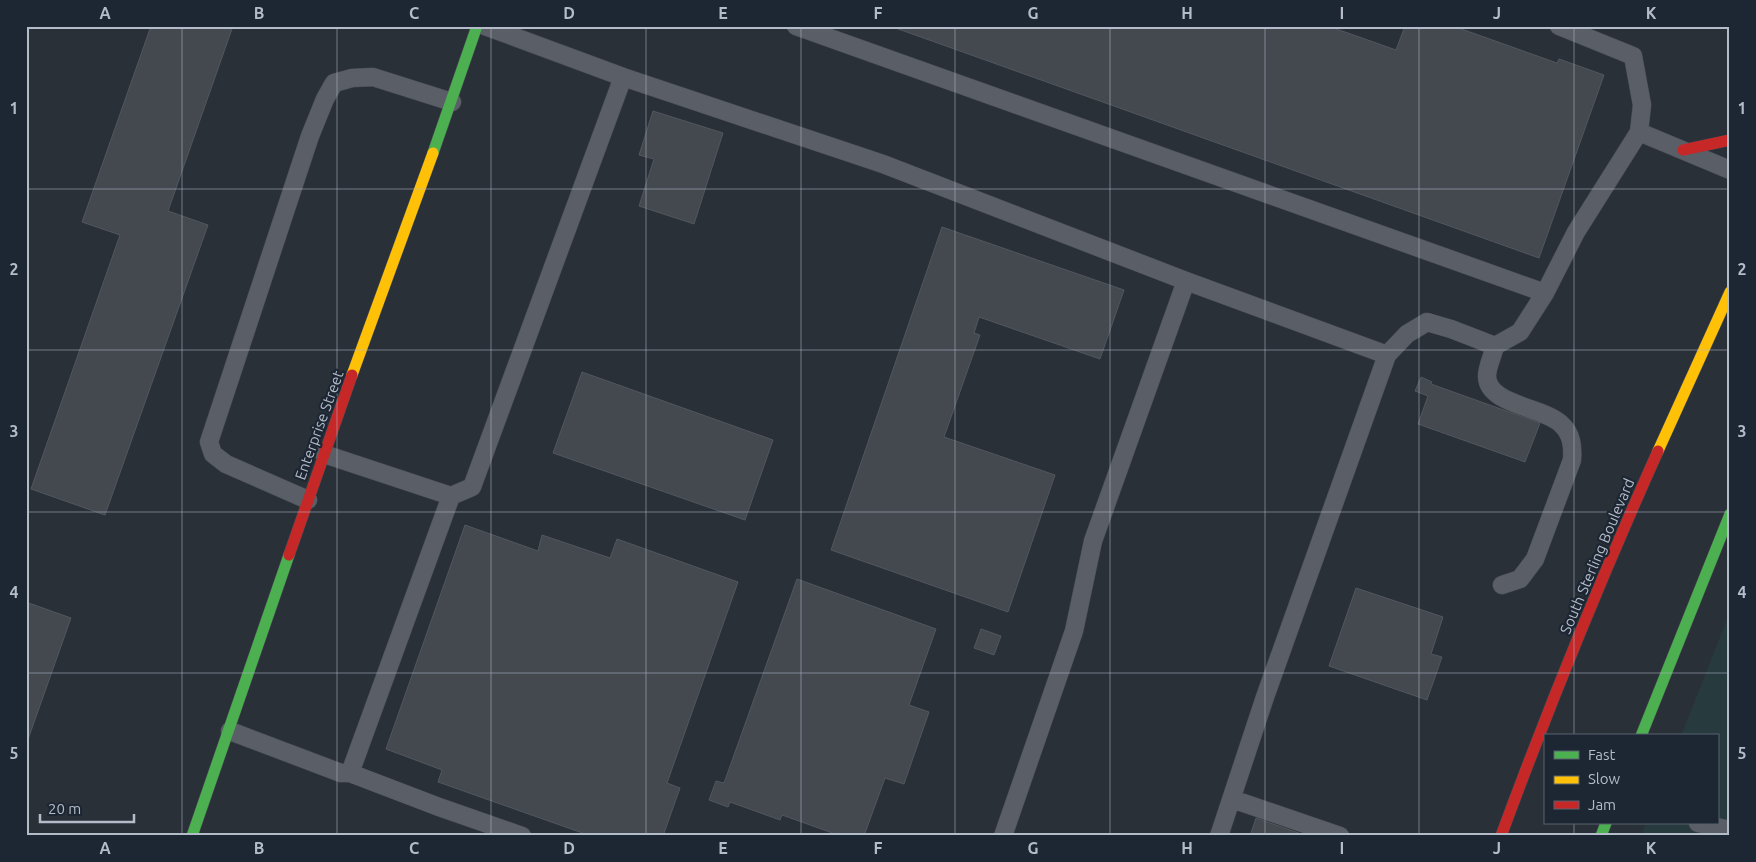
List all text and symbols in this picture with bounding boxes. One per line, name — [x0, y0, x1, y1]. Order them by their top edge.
text: A — [99, 4, 111, 22]
text: B — [254, 4, 264, 22]
text: C — [409, 4, 419, 22]
text: D — [563, 4, 575, 22]
text: E — [718, 4, 728, 22]
text: F — [874, 4, 883, 22]
text: G — [1027, 4, 1039, 22]
text: H — [1181, 4, 1193, 22]
text: I — [1340, 4, 1344, 22]
text: J — [1493, 4, 1501, 22]
text: K — [1646, 4, 1657, 22]
text: 1 — [9, 99, 19, 117]
text: 1 — [1737, 99, 1747, 117]
text: 2 — [9, 260, 19, 278]
text: 2 — [1737, 260, 1747, 278]
street label: Enterprise Street — [291, 368, 347, 482]
text: 3 — [9, 422, 19, 440]
text: 3 — [1737, 422, 1747, 440]
street label: South Sterling Boulevard — [1556, 476, 1638, 636]
text: 4 — [9, 583, 19, 601]
text: 4 — [1737, 583, 1747, 601]
legend — [1544, 734, 1718, 824]
text: 5 — [9, 744, 19, 762]
text: 5 — [1737, 744, 1747, 762]
text: Fast — [1588, 746, 1616, 763]
text: Slow — [1588, 770, 1621, 787]
scale bar — [40, 792, 134, 824]
text: Jam — [1588, 796, 1616, 813]
text: 20 m — [48, 800, 81, 817]
text: A — [99, 839, 111, 857]
text: B — [254, 839, 264, 857]
text: C — [409, 839, 419, 857]
text: D — [563, 839, 575, 857]
text: E — [718, 839, 728, 857]
text: F — [874, 839, 883, 857]
text: G — [1027, 839, 1039, 857]
text: H — [1181, 839, 1193, 857]
text: I — [1340, 839, 1344, 857]
text: J — [1493, 839, 1501, 857]
text: K — [1646, 839, 1657, 857]

